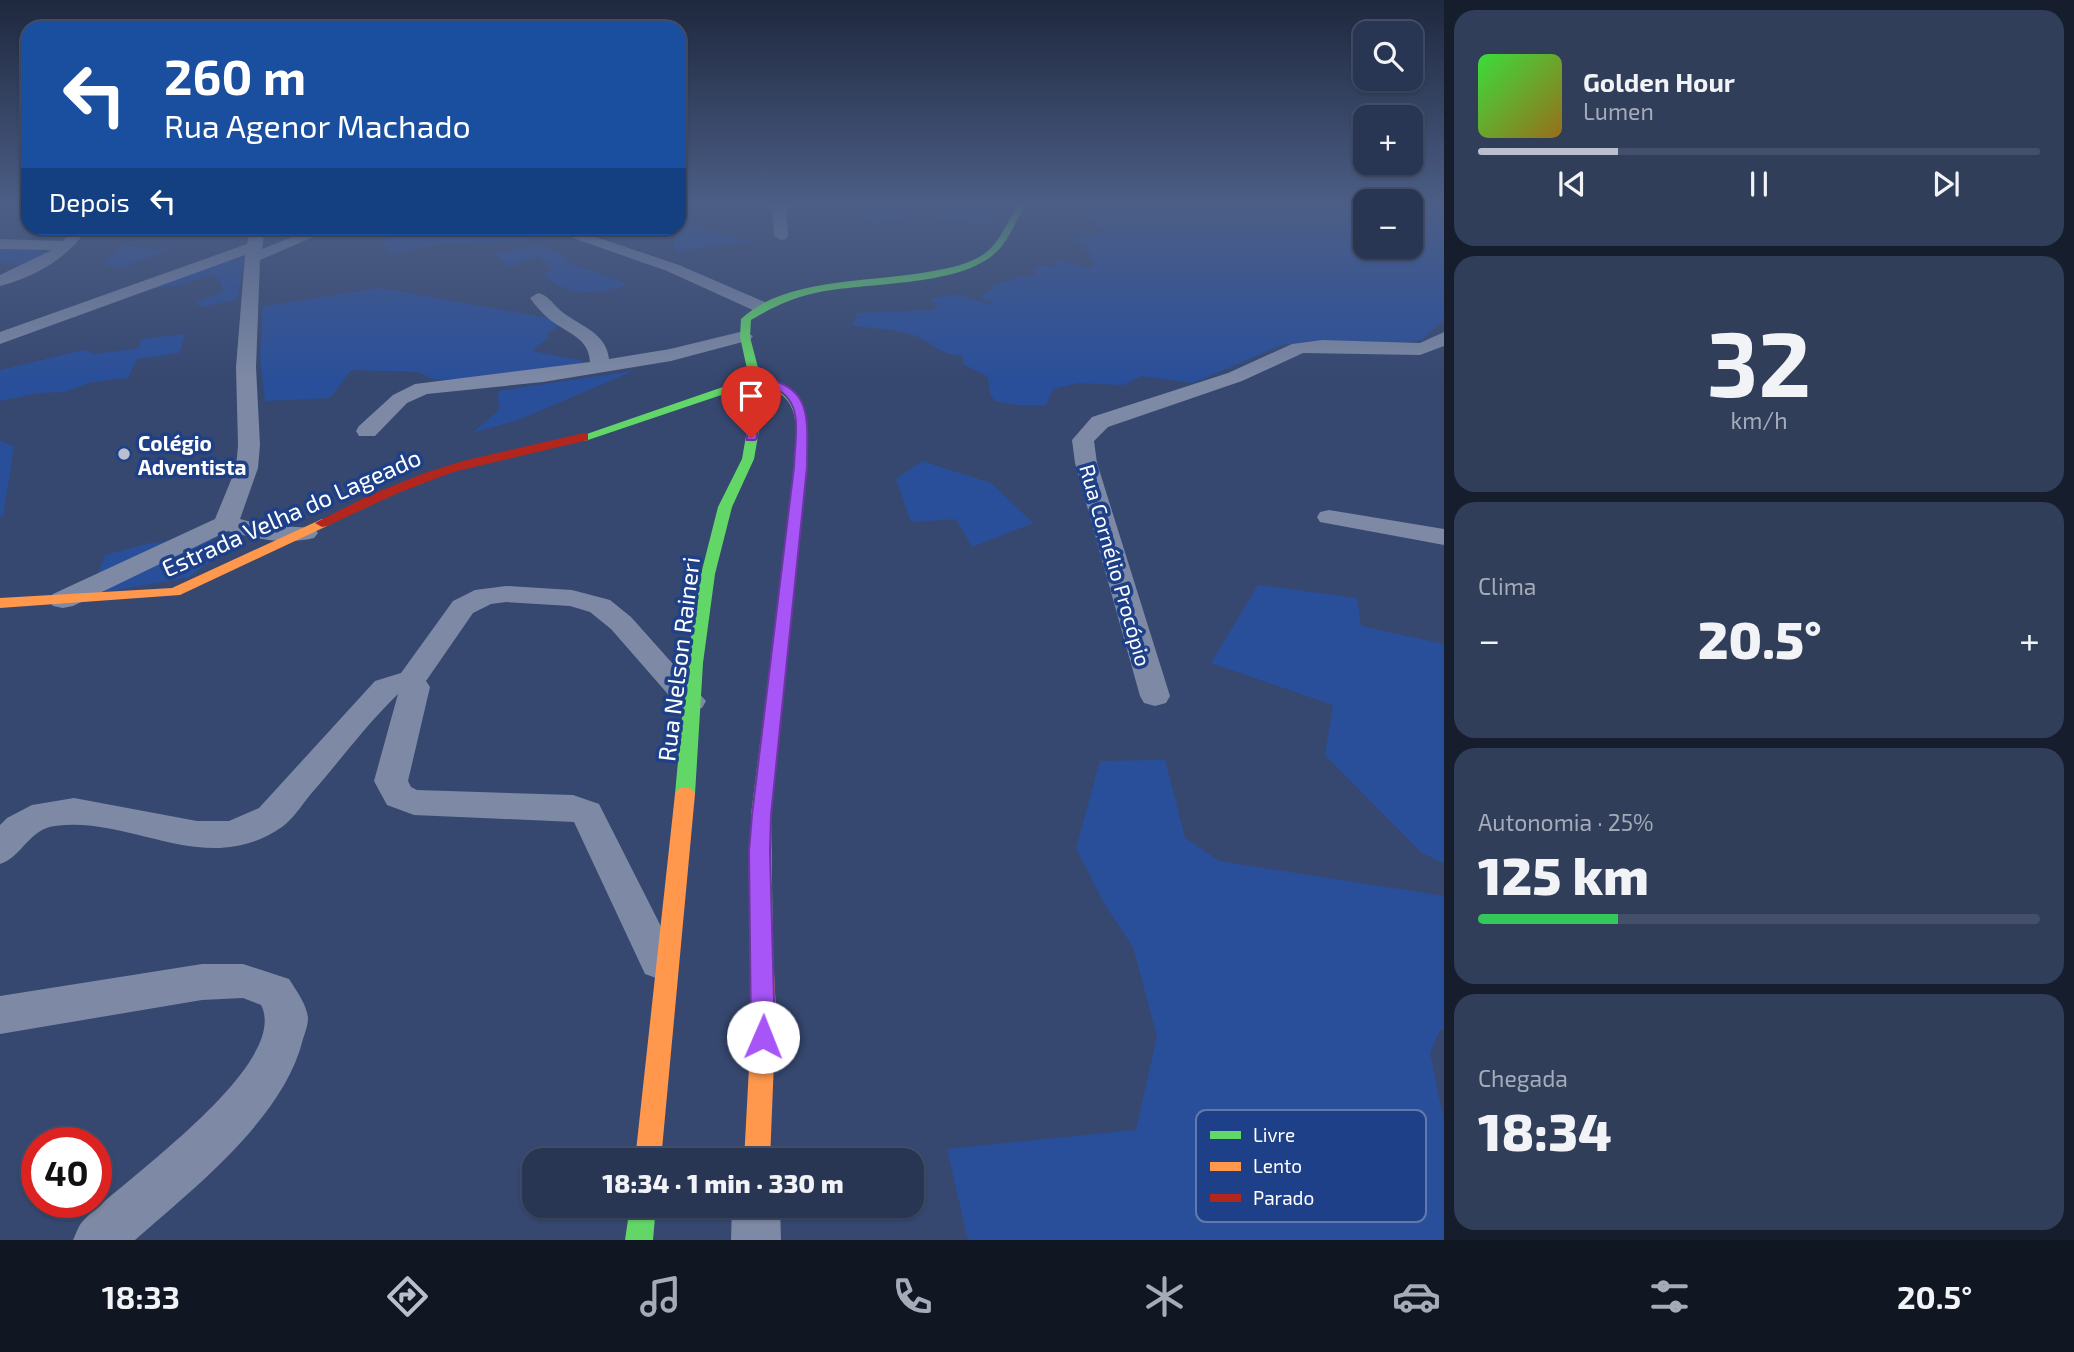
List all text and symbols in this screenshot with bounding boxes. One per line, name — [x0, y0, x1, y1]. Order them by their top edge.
map controls — [1353, 21, 1423, 259]
button: search — [1353, 21, 1423, 91]
text: 260 m — [164, 46, 306, 105]
icon: left — [49, 49, 140, 140]
text: Golden Hour — [1583, 66, 1735, 97]
text: Lumen — [1583, 97, 1654, 125]
button: + — [1353, 105, 1423, 175]
text: Rua Agenor Machado — [164, 106, 471, 144]
icon: previous — [1553, 165, 1591, 203]
icon: pause — [1740, 165, 1778, 203]
icon: next — [1927, 165, 1965, 203]
icon: left — [144, 182, 182, 220]
text: Depois — [49, 186, 130, 217]
button: − — [1353, 189, 1423, 259]
text: 32 — [1707, 306, 1811, 415]
pin — [721, 366, 781, 438]
icon: arrive — [732, 377, 770, 415]
text: km/h — [1730, 406, 1788, 434]
place label: Colégio Adventista — [138, 430, 247, 479]
street label: Estrada Velha do Lageado — [157, 442, 425, 582]
marker: Colégio Adventista — [116, 446, 132, 462]
street label: Rua Cornélio Procópio — [1075, 461, 1157, 669]
street label: Rua Nelson Raineri — [651, 555, 705, 763]
text: Clima — [1478, 572, 1536, 600]
text: 20.5° — [1698, 607, 1822, 669]
text: − — [1478, 616, 1500, 662]
text: + — [2019, 616, 2040, 662]
text: Autonomia · 25% — [1478, 808, 1654, 836]
text: 125 km — [1478, 843, 1649, 905]
position arrow — [726, 1000, 800, 1074]
text: Chegada — [1478, 1064, 1568, 1092]
text: 18:34 — [1478, 1099, 1612, 1161]
legend — [1196, 1110, 1426, 1222]
text: Livre — [1253, 1123, 1295, 1146]
speed limit sign: 40 — [21, 1127, 112, 1218]
text: Lento — [1253, 1154, 1302, 1177]
text: 18:34 · 1 min · 330 m — [602, 1167, 844, 1198]
text: Parado — [1253, 1186, 1314, 1209]
icon: directions — [383, 1272, 432, 1321]
icon: music — [636, 1272, 685, 1321]
icon: phone — [888, 1272, 937, 1321]
icon: climate — [1140, 1272, 1189, 1321]
icon: car — [1392, 1272, 1441, 1321]
icon: filters — [1645, 1272, 1694, 1321]
text: 18:33 — [102, 1277, 180, 1315]
text: 20.5° — [1897, 1277, 1972, 1315]

